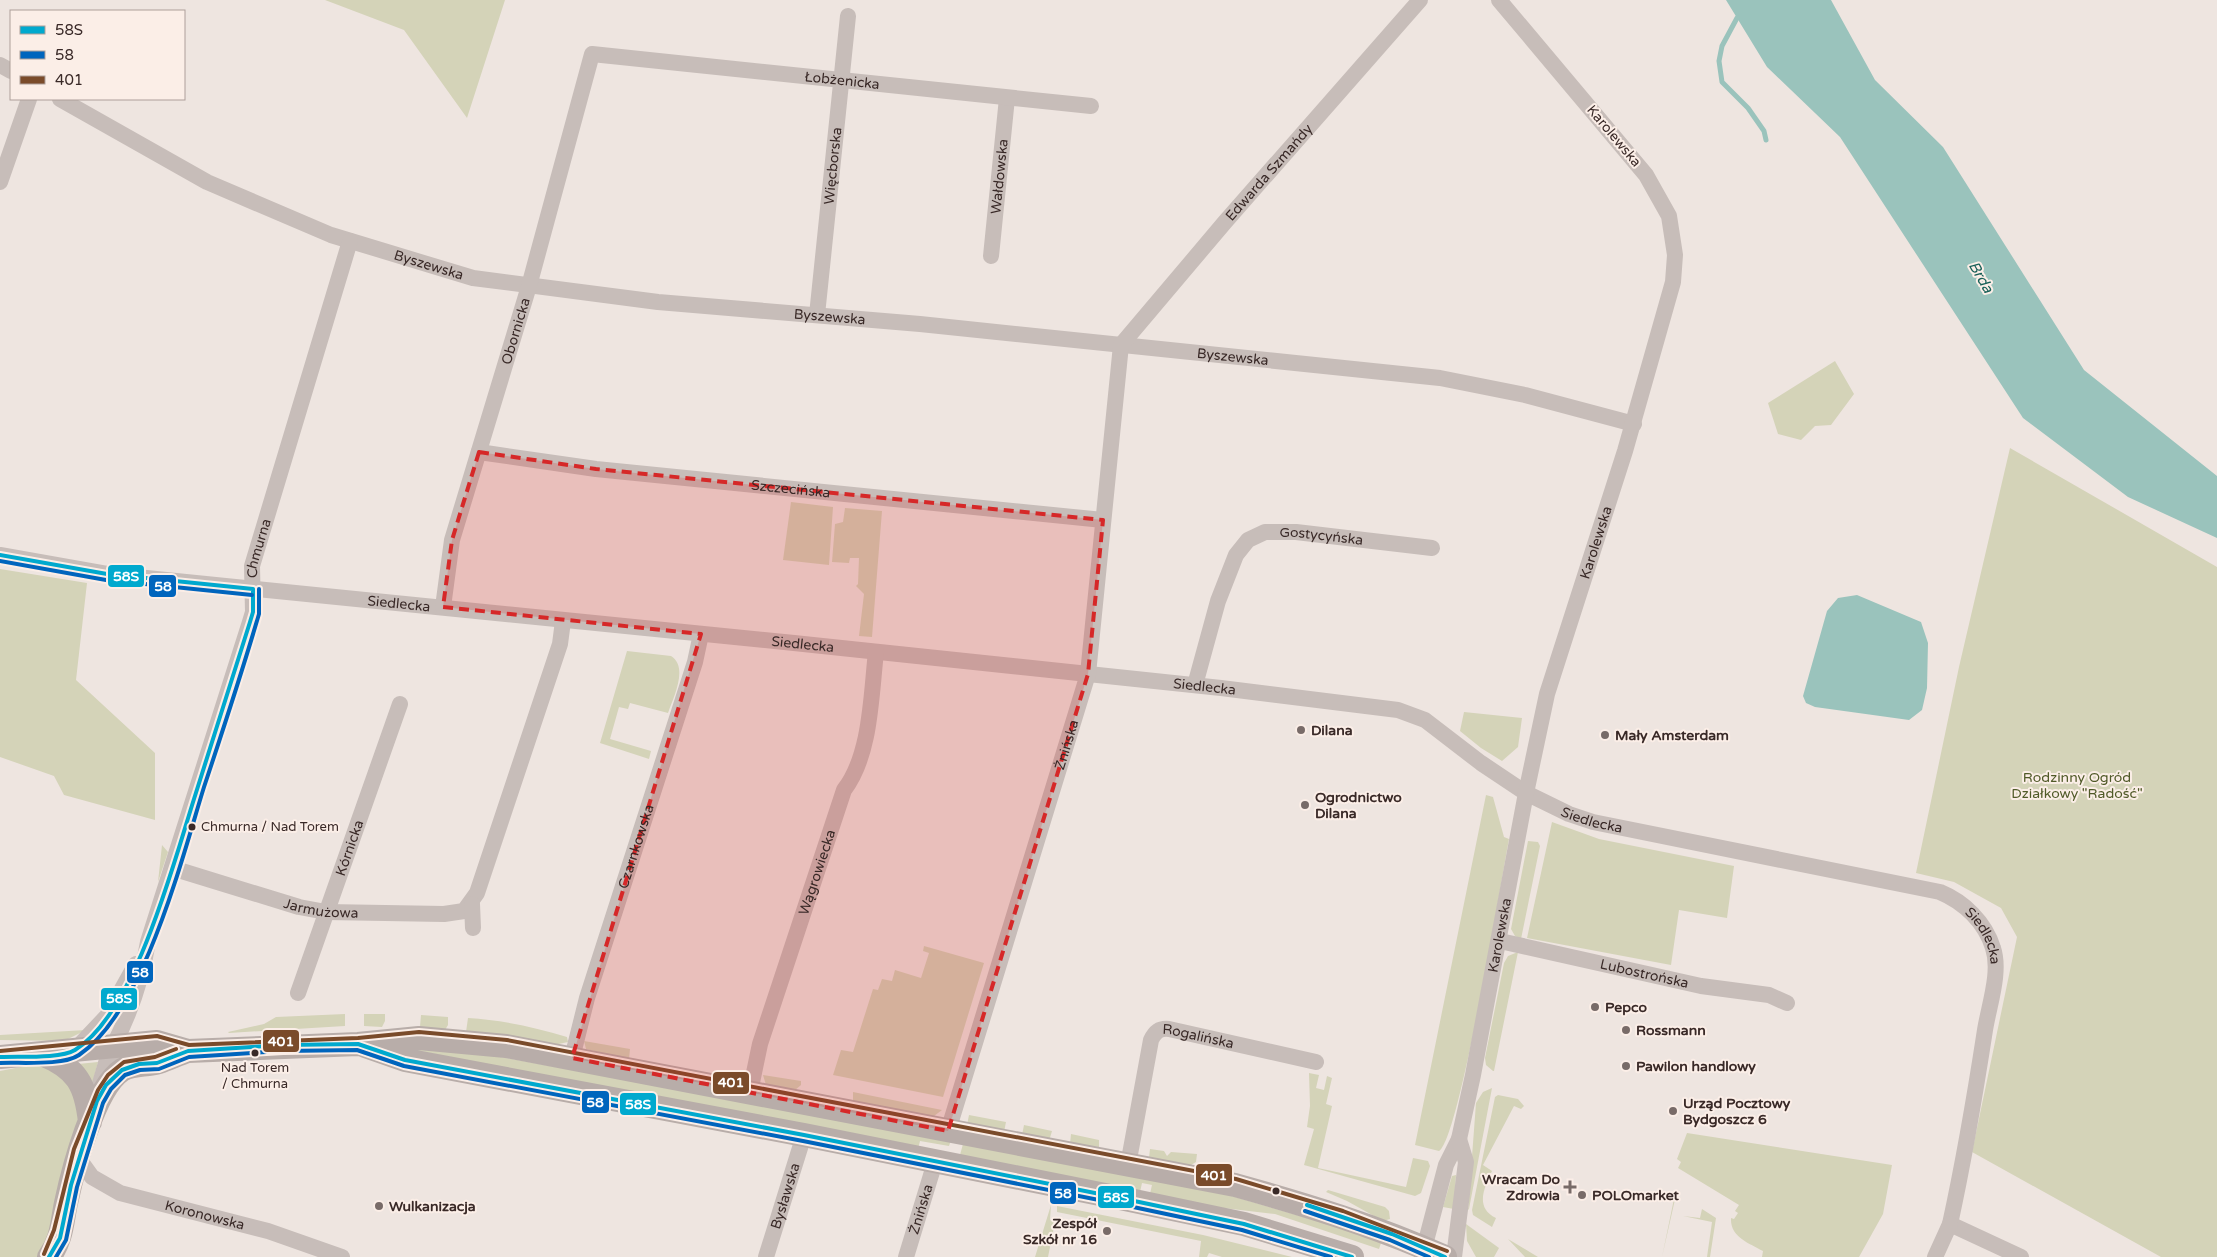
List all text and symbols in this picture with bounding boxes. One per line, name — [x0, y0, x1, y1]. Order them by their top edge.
legend — [10, 10, 185, 100]
text: 58S — [55, 21, 83, 39]
text: 58 — [55, 46, 74, 64]
street label: Łobżenicka — [804, 68, 881, 92]
text: 401 — [55, 71, 83, 89]
street label: Karolewska — [1583, 102, 1645, 170]
street label: Edwarda Szmańdy — [1222, 120, 1316, 224]
street label: Więcborska — [820, 126, 845, 205]
street label: Wałdowska — [987, 138, 1011, 215]
street label: Byszewska — [392, 246, 466, 283]
water label: Brda — [1965, 258, 1998, 297]
street label: Obornicka — [497, 296, 533, 366]
street label: Byszewska — [793, 305, 866, 328]
street label: Byszewska — [1196, 344, 1269, 369]
street label: Szczecińska — [750, 476, 831, 501]
street label: Karolewska — [1576, 504, 1615, 581]
street label: Chmurna — [243, 516, 274, 578]
street label: Gostycyńska — [1279, 524, 1364, 548]
line badge: 58S — [107, 564, 145, 588]
text: 58S — [113, 568, 139, 585]
line badge: 58 — [148, 574, 177, 598]
text: 58 — [154, 578, 172, 595]
street label: Siedlecka — [367, 592, 431, 615]
street label: Siedlecka — [771, 632, 835, 656]
street label: Siedlecka — [1172, 675, 1237, 698]
street label: Żnińska — [1051, 718, 1082, 772]
place label: Dilana — [1311, 722, 1353, 739]
marker: Dilana — [1295, 724, 1307, 736]
place label: Mały Amsterdam — [1615, 727, 1729, 744]
marker: Mały Amsterdam — [1599, 729, 1611, 741]
park label: Rodzinny Ogród Działkowy "Radość" — [2011, 769, 2143, 802]
place label: Ogrodnictwo Dilana — [1315, 789, 1402, 822]
marker: Ogrodnictwo Dilana — [1299, 799, 1311, 811]
street label: Czarnkowska — [614, 802, 657, 891]
street label: Siedlecka — [1558, 803, 1624, 836]
street label: Kórnicka — [332, 818, 367, 878]
place label: Chmurna / Nad Torem — [201, 819, 339, 835]
marker: Chmurna / Nad Torem — [187, 822, 197, 832]
street label: Wągrowiecka — [795, 827, 839, 917]
street label: Jarmużowa — [282, 894, 359, 921]
street label: Karolewska — [1484, 896, 1515, 974]
street label: Siedlecka — [1962, 903, 2004, 965]
street label: Lubostrońska — [1599, 955, 1690, 991]
line badge: 58 — [126, 960, 154, 984]
text: 58 — [131, 964, 149, 981]
line badge: 58S — [100, 987, 138, 1011]
text: 58S — [106, 990, 132, 1007]
place label: Pepco — [1605, 999, 1647, 1016]
marker: Pepco — [1589, 1001, 1601, 1013]
street label: Rogalińska — [1162, 1020, 1236, 1052]
place label: Rossmann — [1636, 1022, 1706, 1039]
marker: Rossmann — [1620, 1024, 1632, 1036]
line badge: 401 — [262, 1029, 300, 1053]
text: 401 — [268, 1033, 294, 1050]
marker: Nad Torem / Chmurna — [250, 1048, 260, 1058]
place label: Pawilon handlowy — [1636, 1058, 1756, 1075]
place label: Nad Torem / Chmurna — [221, 1060, 289, 1092]
marker: Pawilon handlowy — [1620, 1060, 1632, 1072]
line badge: 401 — [712, 1071, 750, 1095]
text: 401 — [718, 1074, 744, 1091]
line badge: 58 — [581, 1090, 610, 1114]
line badge: 58S — [619, 1092, 657, 1116]
text: 58 — [586, 1094, 604, 1111]
place label: Urząd Pocztowy Bydgoszcz 6 — [1683, 1095, 1791, 1128]
text: 58S — [625, 1096, 651, 1113]
marker: Urząd Pocztowy Bydgoszcz 6 — [1667, 1105, 1679, 1117]
street label: Bysławska — [767, 1161, 803, 1231]
line badge: 401 — [1195, 1163, 1233, 1187]
text: 401 — [1201, 1167, 1227, 1184]
place label: Wracam Do Zdrowia — [1482, 1171, 1560, 1204]
line badge: 58 — [1049, 1181, 1077, 1205]
marker: Wracam Do Zdrowia — [1564, 1181, 1576, 1193]
street label: Żnińska — [905, 1182, 936, 1236]
text: 58 — [1054, 1185, 1072, 1202]
line badge: 58S — [1097, 1185, 1135, 1209]
unlabelled marker — [1271, 1186, 1281, 1196]
place label: POLOmarket — [1592, 1187, 1680, 1204]
text: 58S — [1103, 1189, 1129, 1206]
marker: POLOmarket — [1576, 1189, 1588, 1201]
street label: Koronowska — [163, 1196, 246, 1233]
place label: Wulkanizacja — [389, 1198, 476, 1215]
marker: Wulkanizacja — [373, 1200, 385, 1212]
place label: Zespół Szkół nr 16 — [1023, 1215, 1097, 1248]
marker: Zespół Szkół nr 16 — [1101, 1225, 1113, 1237]

